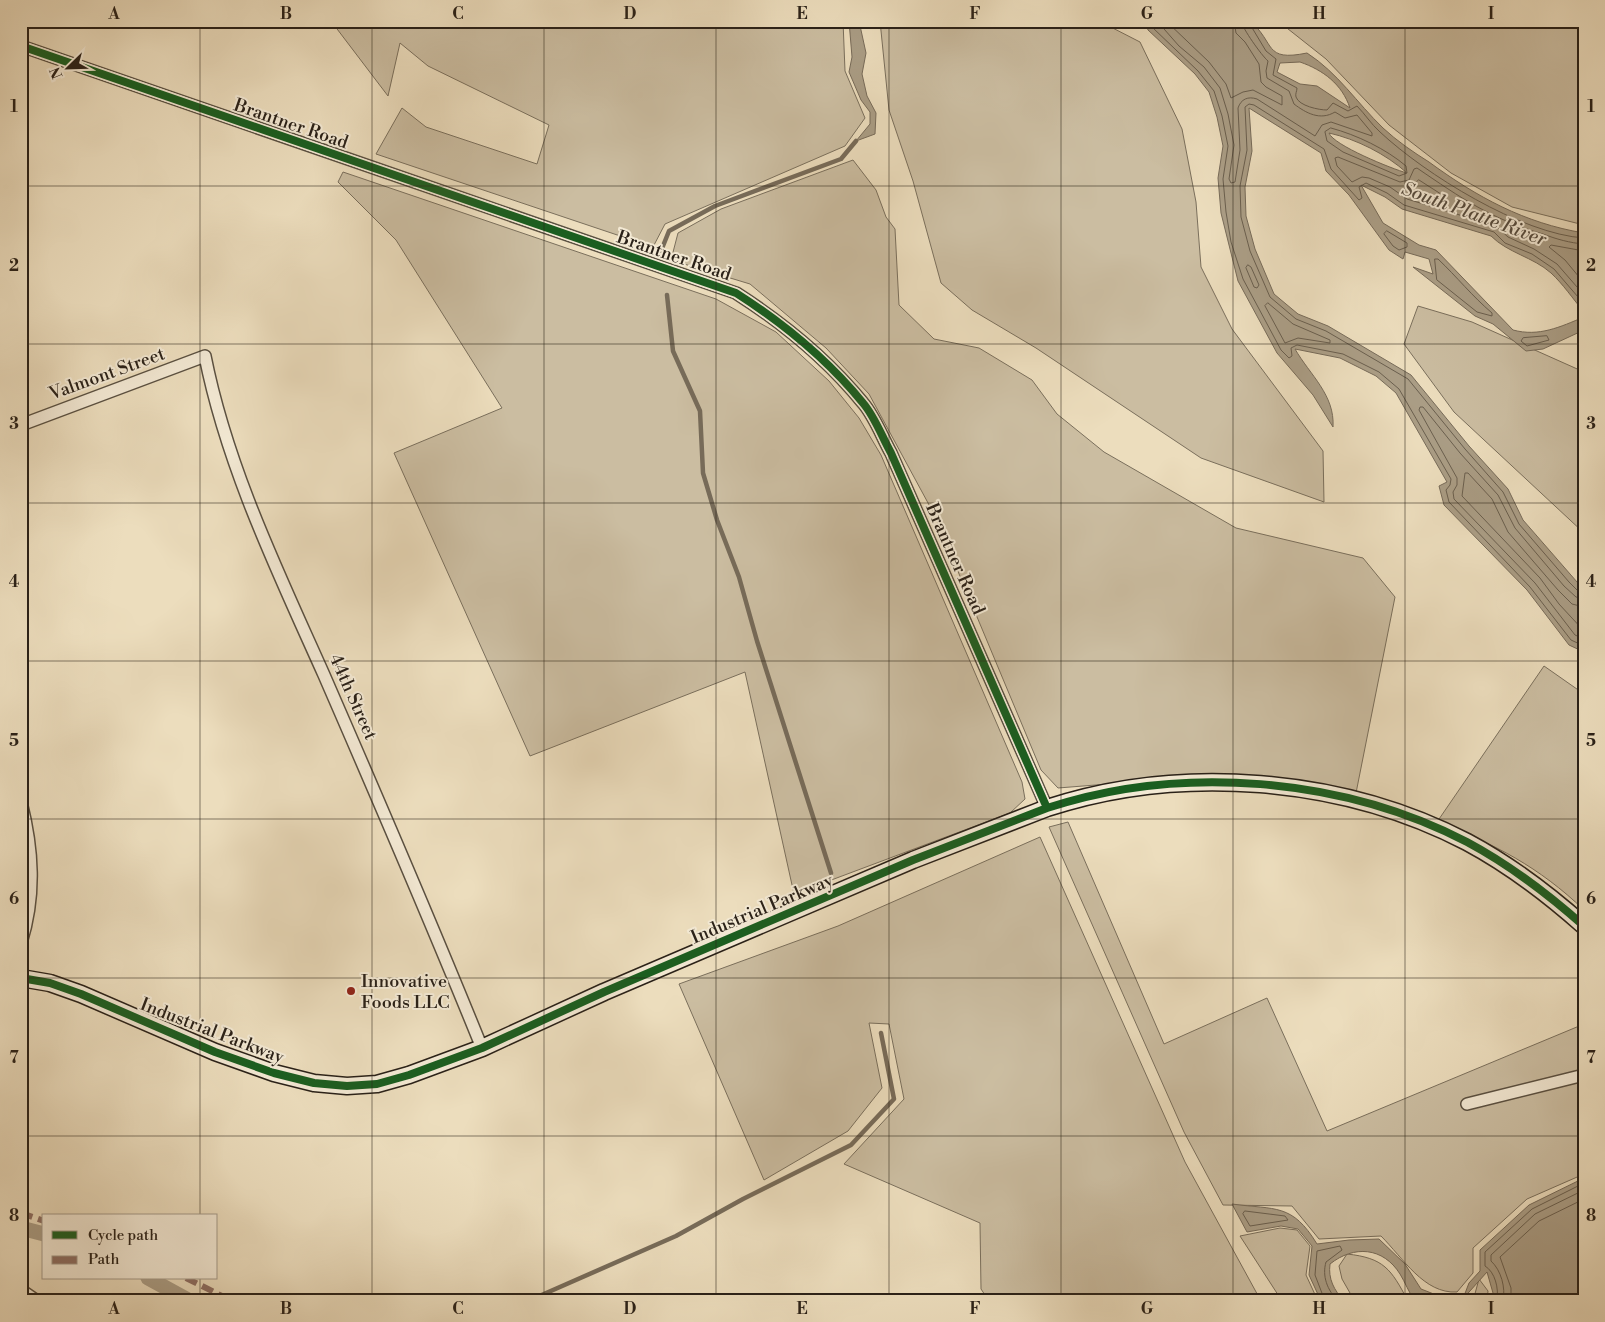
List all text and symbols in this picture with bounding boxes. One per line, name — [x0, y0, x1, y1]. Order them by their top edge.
text: A — [107, 4, 120, 24]
text: B — [280, 4, 292, 24]
text: C — [452, 4, 464, 24]
text: D — [624, 4, 637, 24]
text: E — [796, 4, 808, 24]
text: F — [969, 4, 981, 24]
text: G — [1141, 4, 1154, 24]
text: H — [1312, 4, 1326, 24]
text: I — [1488, 4, 1494, 24]
north arrow — [42, 42, 92, 92]
text: N — [47, 64, 67, 81]
street label: Brantner Road — [230, 93, 352, 155]
text: 1 — [10, 97, 18, 117]
text: 1 — [1587, 97, 1595, 117]
water label: South Platte River — [1398, 177, 1551, 252]
street label: Brantner Road — [613, 225, 735, 287]
text: 2 — [9, 256, 19, 276]
text: 2 — [1586, 256, 1596, 276]
street label: Valmont Street — [45, 342, 169, 406]
text: 3 — [9, 414, 19, 434]
text: 3 — [1586, 414, 1596, 434]
street label: Brantner Road — [920, 499, 990, 619]
text: 4 — [9, 572, 20, 592]
text: 4 — [1586, 572, 1597, 592]
street label: 44th Street — [324, 650, 382, 744]
text: 5 — [9, 731, 19, 751]
text: 5 — [1586, 731, 1596, 751]
street label: Industrial Parkway — [687, 869, 837, 949]
text: 6 — [9, 889, 19, 909]
text: 6 — [1586, 889, 1596, 909]
place label: Innovative Foods LLC — [361, 970, 450, 1014]
marker: Innovative Foods LLC — [345, 985, 357, 997]
street label: Industrial Parkway — [137, 993, 287, 1069]
text: 7 — [9, 1048, 19, 1068]
text: 7 — [1586, 1048, 1596, 1068]
text: 8 — [9, 1206, 19, 1226]
text: 8 — [1586, 1206, 1596, 1226]
legend — [42, 1214, 218, 1280]
text: Cycle path — [88, 1226, 158, 1245]
text: Path — [88, 1250, 120, 1269]
text: A — [107, 1299, 120, 1319]
text: B — [280, 1299, 292, 1319]
text: C — [452, 1299, 464, 1319]
text: D — [624, 1299, 637, 1319]
text: E — [796, 1299, 808, 1319]
text: F — [969, 1299, 981, 1319]
text: G — [1141, 1299, 1154, 1319]
text: H — [1312, 1299, 1326, 1319]
text: I — [1488, 1299, 1494, 1319]

